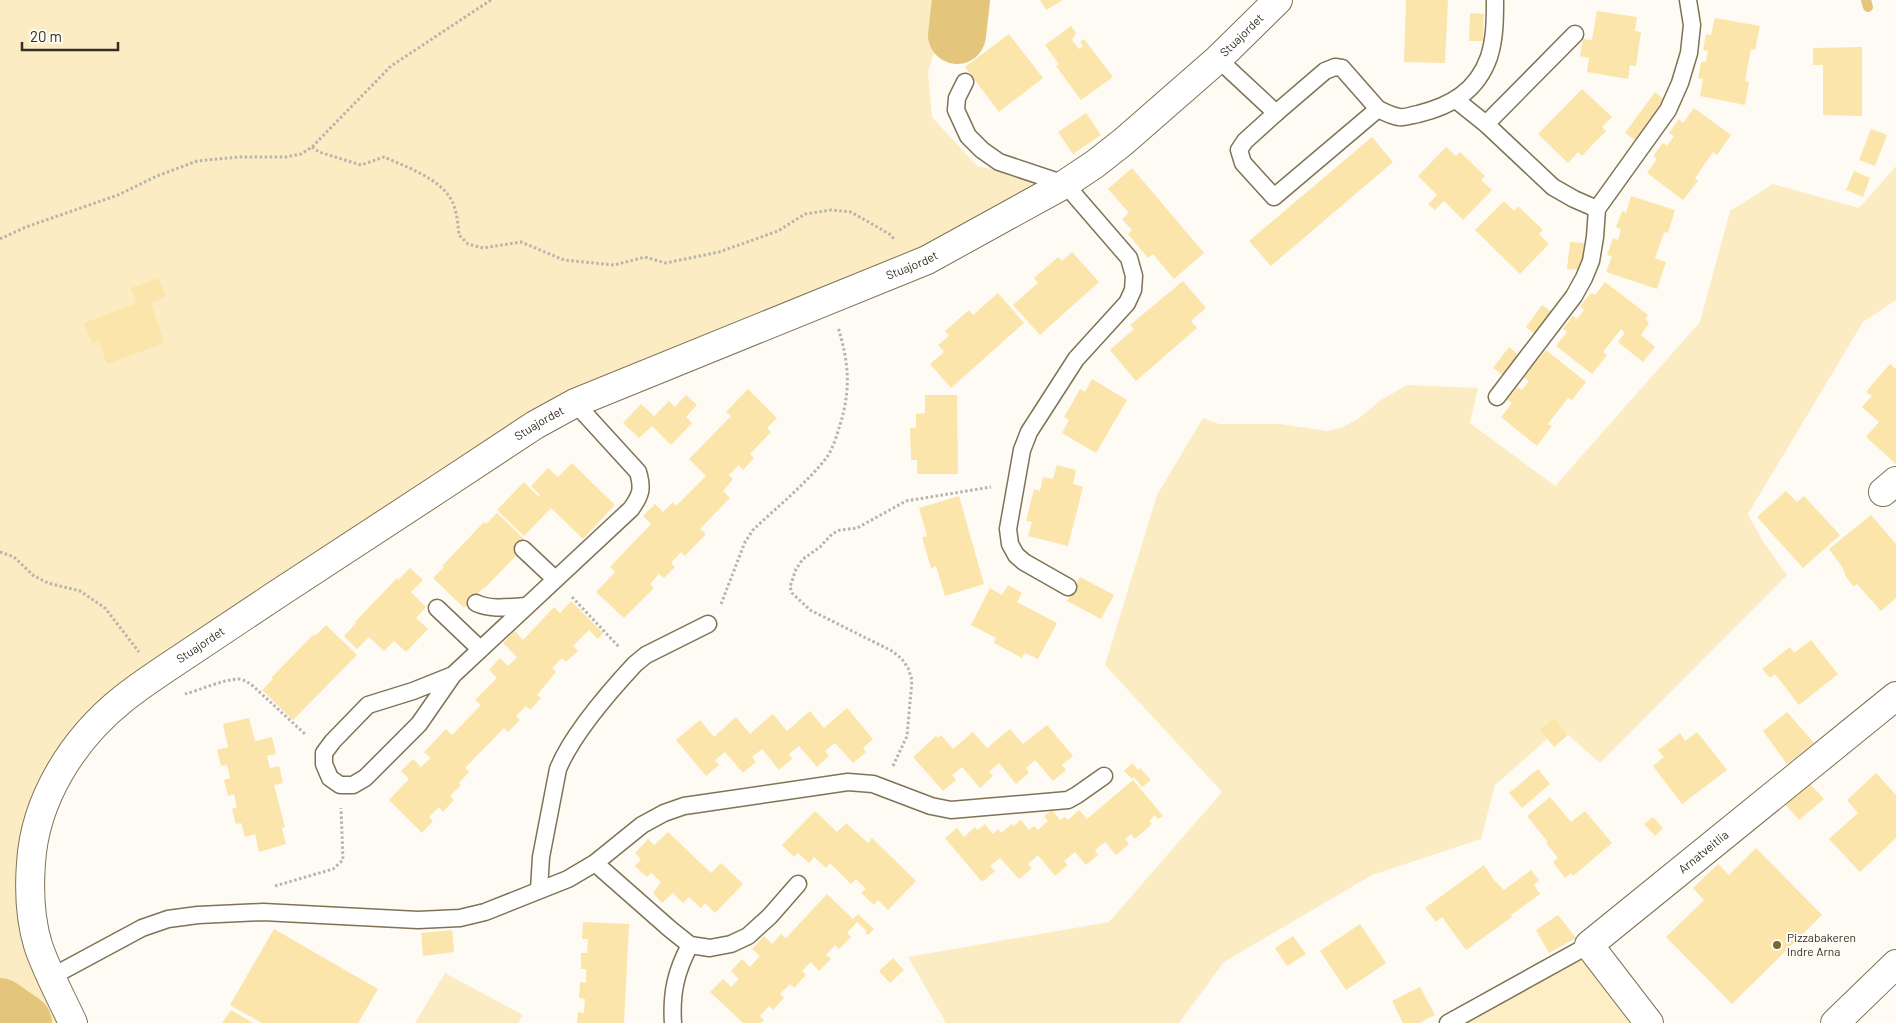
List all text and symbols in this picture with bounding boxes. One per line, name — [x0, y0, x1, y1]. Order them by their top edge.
street label: Stuajordet — [1217, 10, 1266, 59]
scale bar — [22, 20, 119, 52]
text: 20 m — [30, 27, 62, 45]
street label: Stuajordet — [884, 247, 940, 282]
street label: Stuajordet — [511, 403, 566, 443]
street label: Stuajordet — [173, 623, 227, 666]
street label: Arnatveitlia — [1675, 827, 1731, 876]
place label: Pizzabakeren Indre Arna — [1787, 930, 1856, 958]
marker: Pizzabakeren Indre Arna — [1771, 939, 1783, 951]

